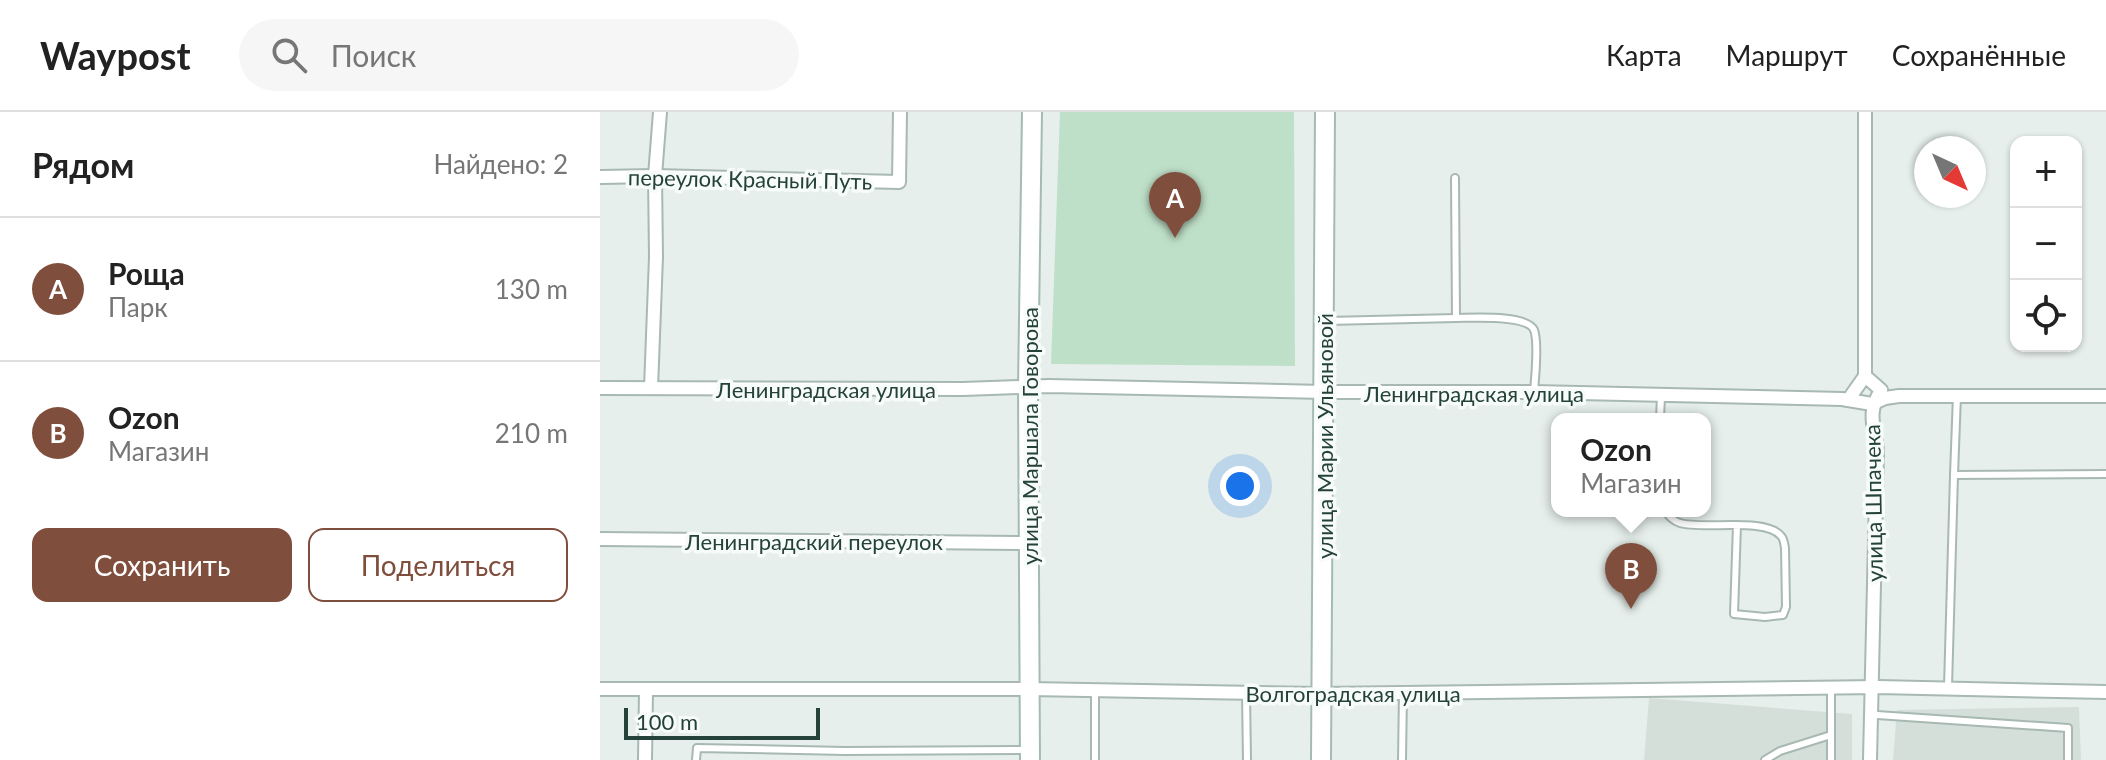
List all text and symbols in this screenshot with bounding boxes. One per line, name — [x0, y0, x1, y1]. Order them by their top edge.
search box — [239, 19, 799, 91]
text: Waypost — [40, 32, 191, 78]
icon: search — [267, 33, 311, 77]
text: Поиск — [331, 37, 416, 73]
text: Карта — [1606, 38, 1682, 72]
text: Маршрут — [1726, 38, 1848, 72]
text: Сохранённые — [1892, 38, 2066, 72]
north arrow — [1914, 136, 1986, 208]
map controls — [2010, 136, 2082, 352]
button: + — [2010, 136, 2082, 208]
text: Рядом — [32, 144, 134, 185]
text: Найдено: 2 — [433, 148, 568, 180]
street label: переулок Красный Путь — [628, 163, 872, 195]
pin: A — [1149, 172, 1201, 238]
button: − — [2010, 208, 2082, 280]
text: Роща — [108, 255, 185, 291]
text: A — [49, 273, 67, 305]
text: 130 m — [495, 273, 568, 305]
button: locate — [2010, 280, 2082, 352]
text: Парк — [108, 291, 168, 323]
street label: улица Маршала Говорова — [1016, 307, 1043, 565]
street label: улица Марии Ульяновой — [1311, 313, 1338, 559]
street label: Ленинградская улица — [715, 376, 936, 403]
street label: Ленинградская улица — [1363, 380, 1584, 407]
text: Ozon — [108, 399, 180, 435]
popup — [1551, 413, 1711, 517]
text: B — [49, 417, 67, 449]
text: 210 m — [495, 417, 568, 449]
street label: улица Шпачека — [1858, 424, 1888, 582]
text: Ozon — [1580, 431, 1652, 467]
text: Магазин — [108, 435, 209, 467]
your location — [1220, 466, 1260, 506]
text: Магазин — [1580, 467, 1682, 499]
button: Сохранить — [32, 528, 292, 602]
button: Поделиться — [308, 528, 568, 602]
street label: Ленинградский переулок — [684, 528, 944, 555]
pin: B — [1605, 543, 1657, 609]
street label: Волгоградская улица — [1245, 680, 1461, 707]
scale bar — [624, 704, 820, 740]
text: 100 m — [636, 708, 698, 735]

